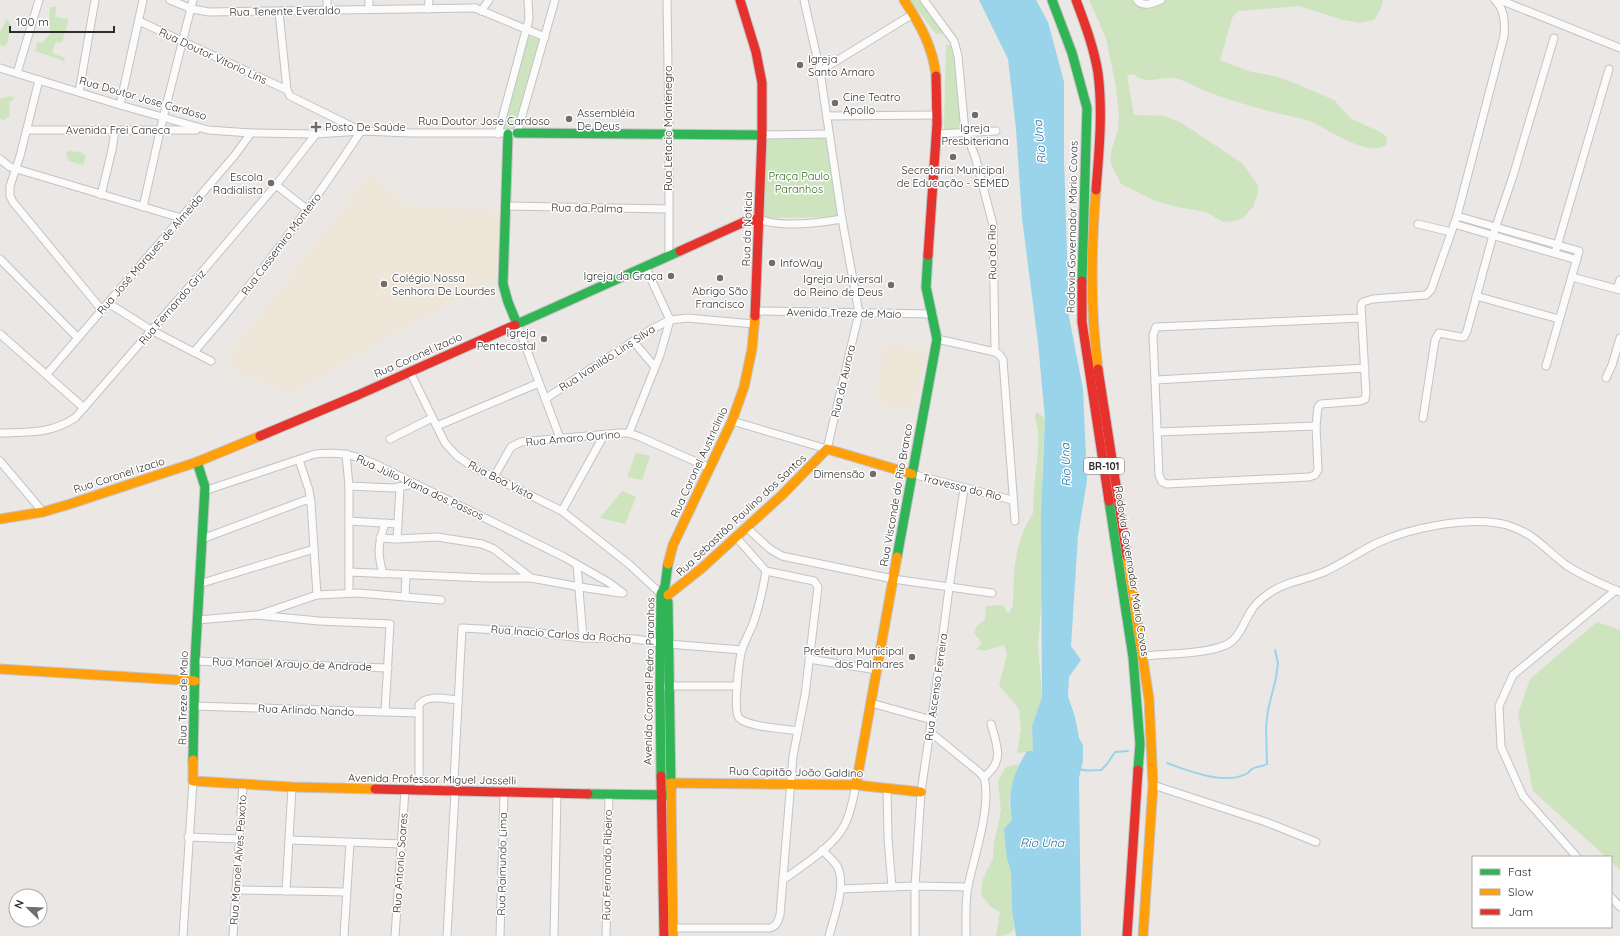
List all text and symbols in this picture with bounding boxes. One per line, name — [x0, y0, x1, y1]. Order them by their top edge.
street label: Rua Tenente Everaldo — [229, 3, 341, 19]
scale bar — [10, 8, 114, 34]
text: 100 m — [16, 14, 49, 29]
street label: Rua Doutor Vitorio Lins — [157, 25, 269, 87]
place label: Igreja Santo Amaro — [808, 52, 875, 79]
marker: Igreja Santo Amaro — [795, 60, 805, 70]
street label: Rua Letacio Montenegro — [661, 65, 675, 191]
street label: Rua Doutor Jose Cardoso — [78, 73, 209, 123]
place label: Cine Teatro Apollo — [843, 90, 901, 117]
marker: Cine Teatro Apollo — [830, 98, 840, 108]
place label: Assembléia De Deus — [577, 106, 635, 133]
marker: Igreja Presbiteriana — [970, 110, 980, 120]
street label: Rua Doutor Jose Cardoso — [418, 114, 550, 128]
marker: Assembléia De Deus — [564, 114, 574, 124]
water label: Rio Una — [1030, 119, 1049, 165]
place label: Posto De Saúde — [325, 120, 406, 134]
marker: Posto De Saúde — [310, 121, 322, 133]
place label: Igreja Presbiteriana — [941, 121, 1009, 148]
street label: Avenida Frei Caneca — [66, 123, 170, 137]
street label: Rodovia Governador Mário Covas — [1063, 141, 1081, 313]
marker: Secretaria Municipal de Educação - SEMED — [948, 152, 958, 162]
place label: Secretaria Municipal de Educação - SEMED — [897, 163, 1009, 190]
park label: Praça Paulo Paranhos — [768, 169, 830, 196]
place label: Escola Radialista — [213, 170, 263, 197]
marker: Escola Radialista — [266, 178, 276, 188]
street label: Rua Cassemiro Monteiro — [238, 190, 324, 298]
street label: Rua José Marques de Almeida — [94, 191, 206, 317]
street label: Rua da Noticia — [739, 191, 755, 267]
street label: Rua da Palma — [551, 200, 623, 216]
street label: Rua do Rio — [985, 224, 999, 280]
place label: InfoWay — [780, 256, 823, 270]
marker: InfoWay — [767, 258, 777, 268]
street label: Rua Fernando Griz — [136, 267, 208, 347]
place label: Igreja da Graça — [583, 269, 663, 283]
place label: Colégio Nossa Senhora De Lourdes — [392, 271, 495, 298]
marker: Igreja da Graça — [666, 271, 676, 281]
place label: Igreja Universal do Reino de Deus — [793, 272, 883, 299]
marker: Abrigo São Francisco — [715, 273, 725, 283]
marker: Colégio Nossa Senhora De Lourdes — [379, 279, 389, 289]
marker: Igreja Universal do Reino de Deus — [886, 280, 896, 290]
place label: Abrigo São Francisco — [692, 284, 748, 311]
street label: Avenida Treze de Maio — [786, 305, 902, 321]
street label: Rua Ivanildo Lins Silva — [556, 322, 658, 394]
place label: Igreja Pentecostal — [477, 326, 536, 353]
street label: Rua Coronel Izacio — [372, 329, 465, 381]
marker: Igreja Pentecostal — [539, 334, 549, 344]
street label: Rua da Aurora — [828, 343, 858, 419]
street label: Rua Coronel Austriclinio — [667, 404, 731, 520]
street label: Rua Visconde do Rio Branco — [877, 422, 916, 568]
street label: Rua Amaro Ourino — [525, 427, 621, 449]
water label: Rio Una — [1057, 442, 1074, 487]
street label: Rua Júlio Viana dos Passos — [354, 451, 486, 523]
street label: Rua Sebastião Paulino dos Santos — [673, 451, 809, 579]
street label: Rua Coronel Izacio — [72, 454, 167, 496]
street label: Rua Boa Vista — [466, 457, 536, 503]
road number: BR-101 — [1084, 458, 1124, 474]
place label: Dimensão — [814, 467, 865, 481]
marker: Dimensão — [868, 469, 878, 479]
street label: Travessa do Rio — [921, 470, 1004, 504]
street label: Rodovia Governador Mário Covas — [1112, 485, 1152, 657]
street label: Avenida Coronel Pedro Paranhos — [641, 597, 657, 765]
street label: Rua Inacio Carlos da Rocha — [490, 622, 632, 646]
street label: Rua Ascenso Ferreira — [922, 632, 950, 742]
place label: Prefeitura Municipal dos Palmares — [803, 644, 904, 671]
street label: Rua Treze de Maio — [175, 650, 191, 745]
marker: Prefeitura Municipal dos Palmares — [907, 652, 917, 662]
street label: Rua Manoel Araujo de Andrade — [212, 654, 372, 674]
street label: Rua Arlindo Nando — [258, 701, 355, 719]
street label: Rua Capitão João Galdino — [729, 764, 864, 780]
street label: Avenida Professor Miguel Jasselli — [348, 771, 516, 787]
street label: Rua Manoel Alves Peixoto — [226, 794, 250, 926]
street label: Rua Fernando Ribeiro — [599, 809, 615, 921]
street label: Rua Raimundo Lima — [494, 812, 510, 916]
street label: Rua Antonio Soares — [390, 813, 410, 913]
water label: Rio Una — [1020, 835, 1065, 850]
legend — [1472, 856, 1612, 928]
text: Fast — [1508, 864, 1532, 879]
text: Slow — [1508, 884, 1534, 899]
north arrow — [8, 888, 48, 928]
text: N — [11, 898, 27, 911]
text: Jam — [1508, 904, 1533, 919]

